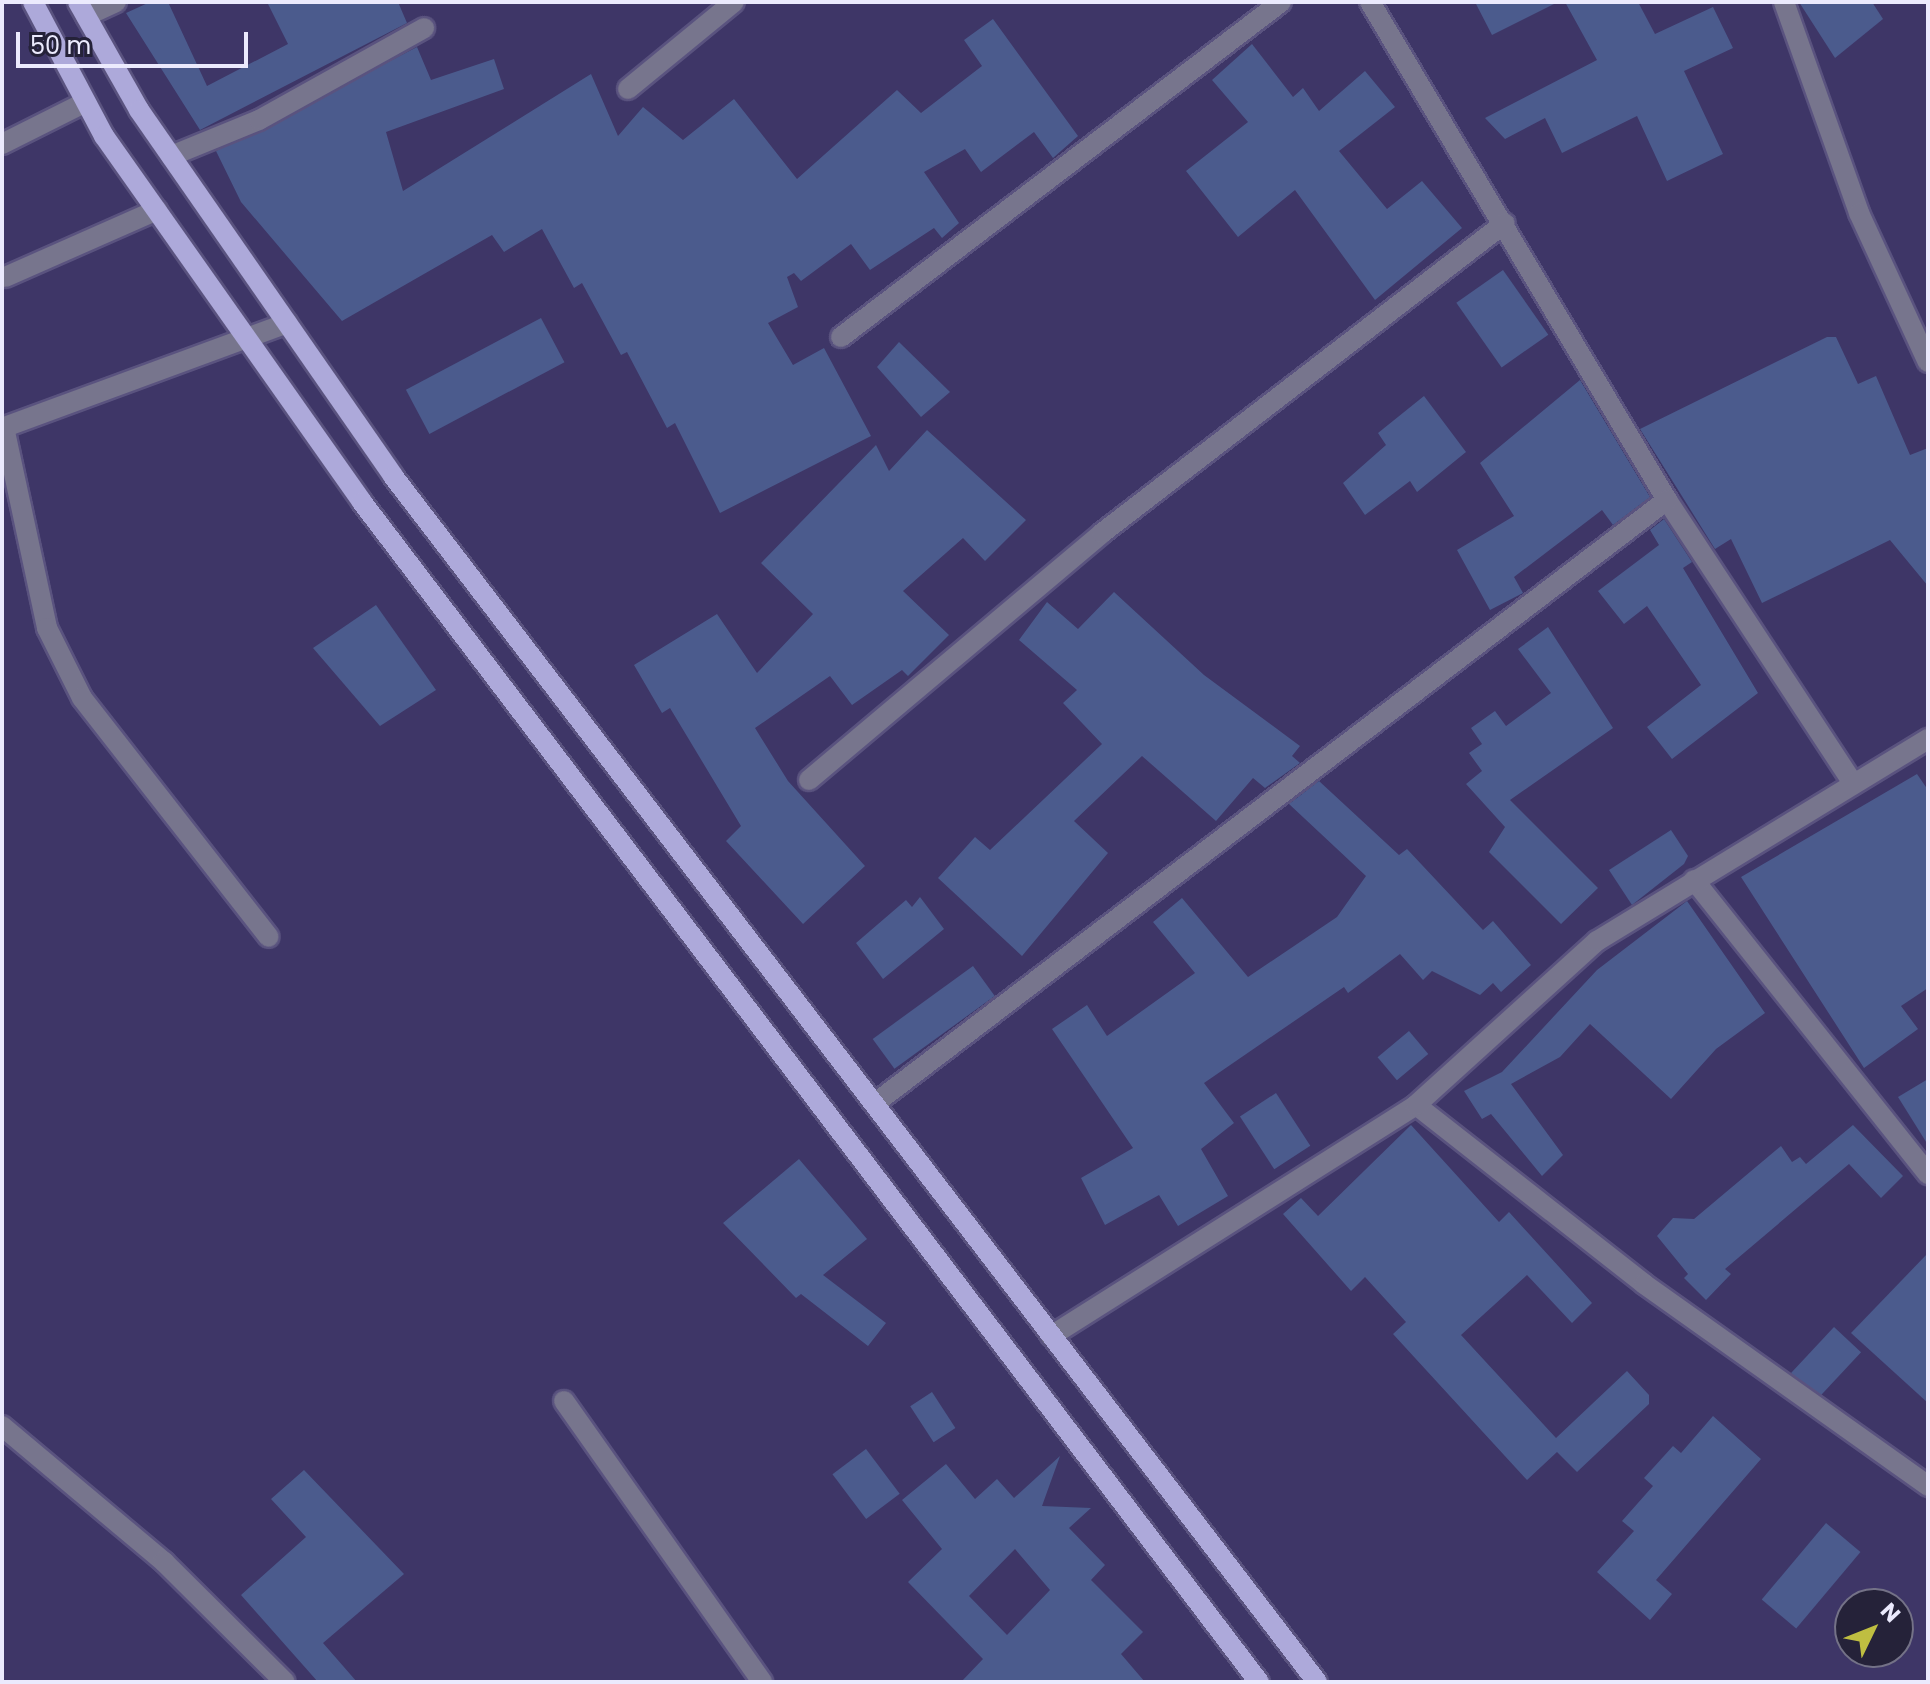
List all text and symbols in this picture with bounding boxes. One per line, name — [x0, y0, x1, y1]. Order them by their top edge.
scale bar — [20, 16, 252, 66]
text: 50 m — [30, 29, 91, 62]
north arrow — [1834, 1588, 1914, 1668]
text: N — [1873, 1596, 1907, 1629]

